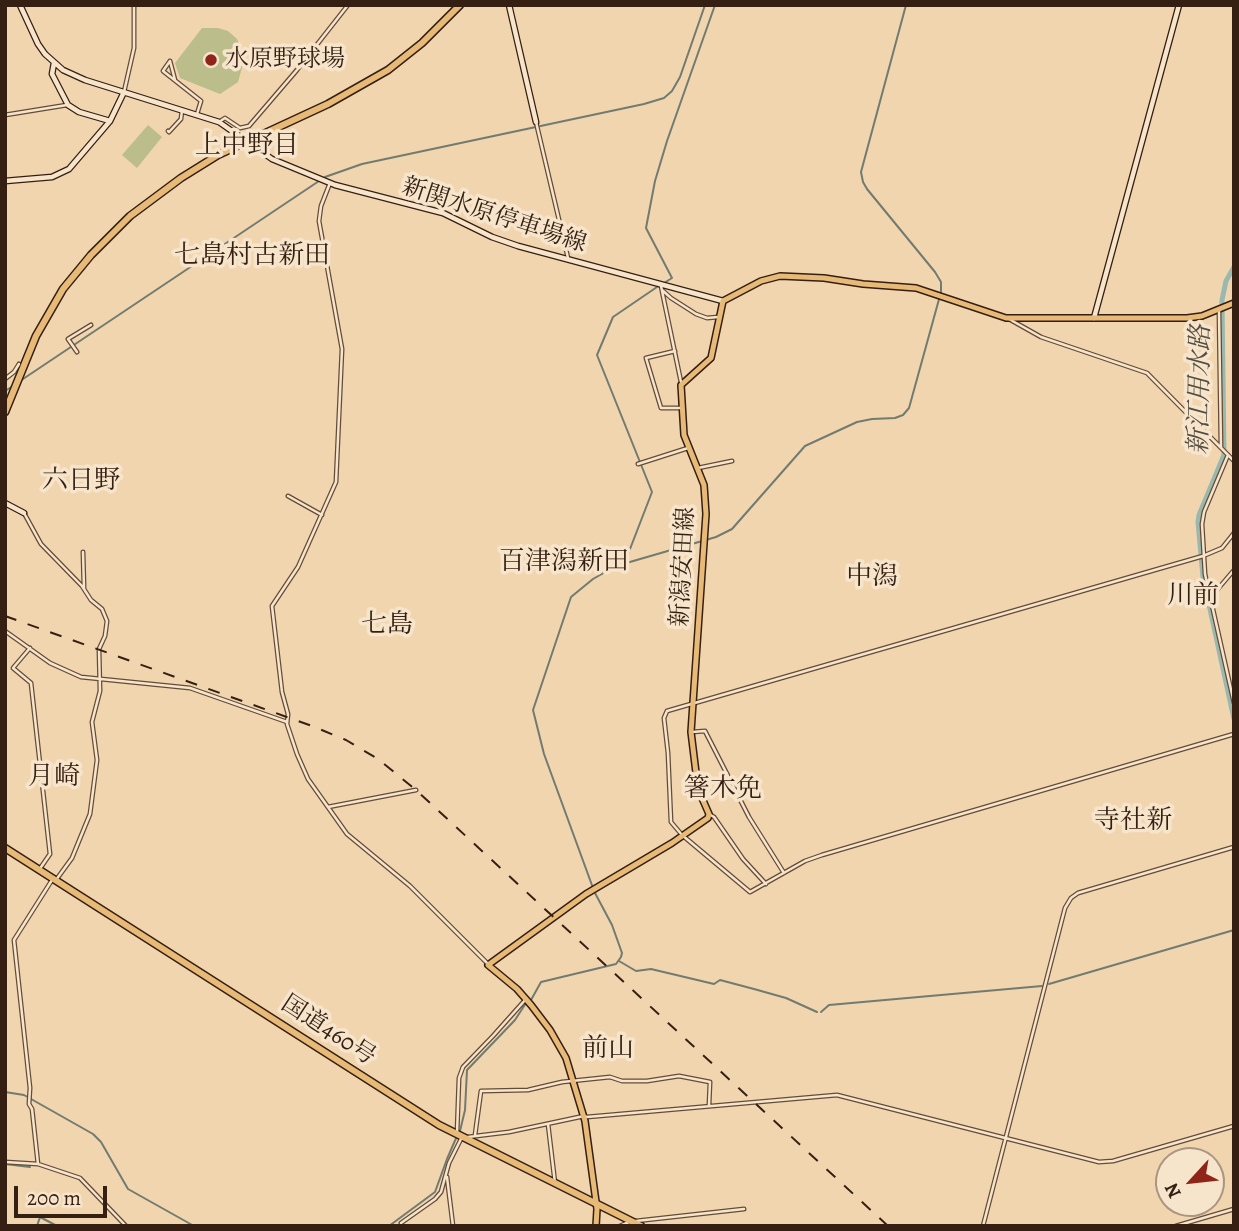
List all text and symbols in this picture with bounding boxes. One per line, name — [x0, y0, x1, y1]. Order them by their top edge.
place label: 水原野球場 — [225, 46, 345, 74]
marker: 水原野球場 — [203, 52, 219, 68]
district label: 上中野目 — [195, 131, 299, 163]
street label: 新関水原停車場線 — [398, 173, 590, 259]
district label: 七島村古新田 — [174, 241, 330, 273]
water label: 新江用水路 — [1184, 325, 1218, 455]
district label: 六日野 — [42, 466, 120, 498]
street label: 新潟安田線 — [666, 506, 702, 628]
district label: 百津潟新田 — [499, 547, 629, 579]
district label: 中潟 — [846, 562, 898, 594]
district label: 川前 — [1167, 581, 1219, 613]
district label: 七島 — [361, 610, 413, 642]
district label: 月崎 — [28, 762, 80, 794]
district label: 箸木免 — [684, 774, 762, 806]
district label: 寺社新 — [1094, 806, 1172, 838]
street label: 国道460号 — [275, 990, 381, 1072]
district label: 前山 — [582, 1034, 634, 1066]
north arrow — [1155, 1147, 1225, 1217]
scale bar — [18, 1172, 110, 1216]
text: N — [1158, 1179, 1188, 1203]
text: 200 m — [27, 1184, 81, 1212]

